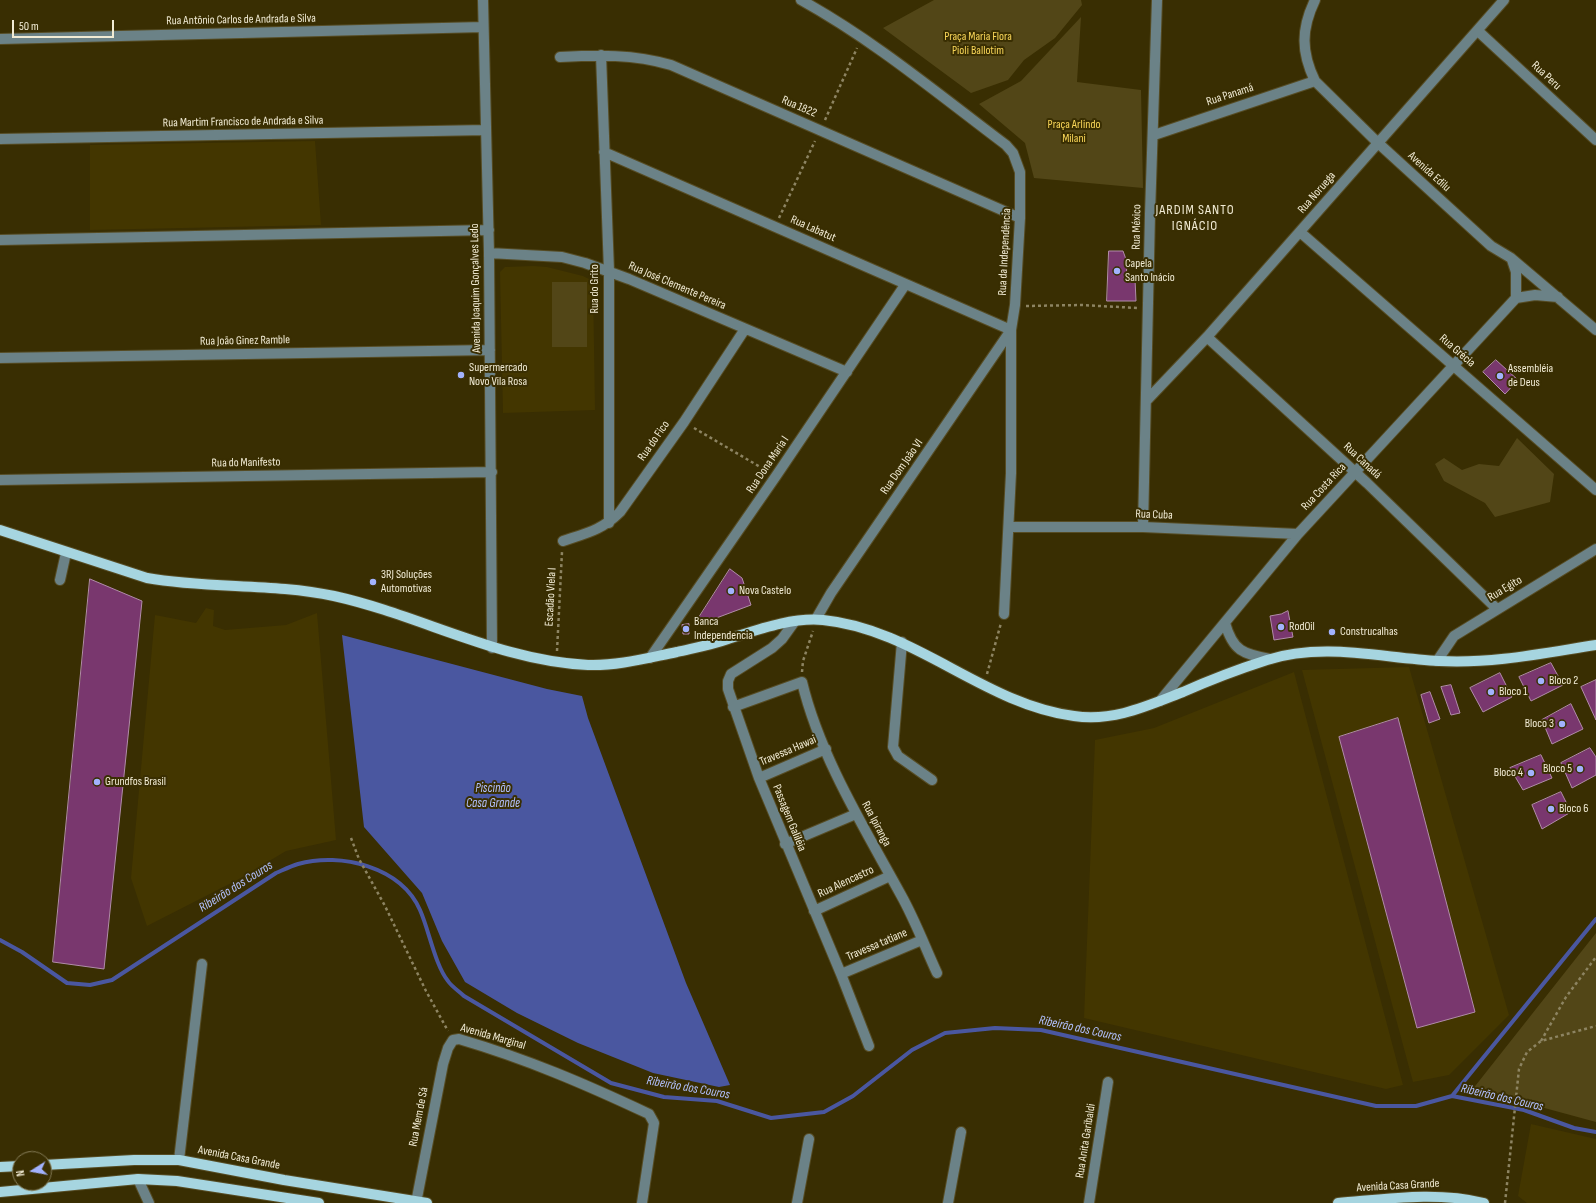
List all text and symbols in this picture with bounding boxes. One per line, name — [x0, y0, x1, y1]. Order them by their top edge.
street label: Rua Antônio Carlos de Andrada e Silva — [166, 11, 316, 29]
scale bar — [14, 12, 116, 38]
text: 50 m — [19, 19, 39, 34]
park label: Praça Maria Flora Pioli Ballotim — [944, 30, 1012, 58]
street label: Rua Peru — [1528, 59, 1564, 93]
street label: Rua Panamá — [1205, 81, 1255, 109]
street label: Rua 1822 — [779, 93, 819, 121]
street label: Rua Martim Francisco de Andrada e Silva — [163, 113, 323, 131]
park label: Praça Arlindo Milani — [1048, 118, 1100, 146]
street label: Avenida Edilu — [1405, 149, 1453, 195]
street label: Rua Noruega — [1295, 169, 1339, 217]
district label: JARDIM SANTO IGNÁCIO — [1155, 202, 1235, 234]
street label: Rua México — [1129, 204, 1145, 250]
street label: Rua da Independência — [996, 208, 1014, 296]
street label: Rua Labatut — [788, 213, 838, 245]
street label: Avenida Joaquim Gonçalves Ledo — [468, 223, 484, 353]
place label: Capela Santo Inácio — [1125, 257, 1175, 285]
street label: Rua José Clemente Pereira — [626, 259, 728, 313]
street label: Rua do Grito — [588, 264, 602, 314]
marker: Capela Santo Inácio — [1112, 266, 1122, 276]
street label: Rua Grécia — [1436, 332, 1478, 370]
street label: Rua João Ginez Ramble — [200, 333, 290, 349]
place label: Supermercado Novo Vila Rosa — [469, 361, 527, 389]
place label: Assembléia de Deus — [1508, 362, 1553, 390]
marker: Supermercado Novo Vila Rosa — [456, 370, 466, 380]
marker: Assembléia de Deus — [1495, 371, 1505, 381]
street label: Rua do Fico — [635, 418, 673, 464]
street label: Rua Dona Maria I — [744, 434, 792, 496]
street label: Rua Dom João VI — [878, 437, 926, 497]
street label: Rua Canadá — [1340, 440, 1384, 482]
street label: Rua do Manifesto — [211, 455, 281, 471]
street label: Rua Costa Rica — [1299, 460, 1349, 514]
street label: Rua Cuba — [1135, 507, 1173, 523]
street label: Escadão Viela I — [542, 567, 560, 627]
place label: 3RJ Soluções Automotivas — [381, 568, 432, 596]
street label: Rua Egito — [1485, 573, 1525, 605]
marker: 3RJ Soluções Automotivas — [368, 577, 378, 587]
place label: Nova Castelo — [739, 584, 791, 598]
marker: Nova Castelo — [726, 586, 736, 596]
place label: Banca Independencia — [694, 615, 753, 643]
place label: RodOil — [1289, 620, 1315, 634]
marker: RodOil — [1276, 622, 1286, 632]
marker: Banca Independencia — [681, 624, 691, 634]
place label: Construcalhas — [1340, 625, 1398, 639]
marker: Construcalhas — [1327, 627, 1337, 637]
place label: Bloco 2 — [1549, 674, 1578, 688]
marker: Bloco 2 — [1536, 676, 1546, 686]
place label: Bloco 1 — [1499, 685, 1527, 699]
marker: Bloco 1 — [1486, 687, 1496, 697]
place label: Bloco 3 — [1525, 717, 1554, 731]
marker: Bloco 3 — [1557, 719, 1567, 729]
street label: Travessa Hawai — [757, 733, 819, 769]
place label: Bloco 5 — [1543, 762, 1572, 776]
marker: Bloco 5 — [1575, 764, 1585, 774]
place label: Bloco 4 — [1494, 766, 1523, 780]
marker: Bloco 4 — [1526, 768, 1536, 778]
place label: Grundfos Brasil — [105, 775, 166, 789]
marker: Grundfos Brasil — [92, 777, 102, 787]
water label: Piscinão Casa Grande — [466, 781, 520, 812]
street label: Passagem Galiléia — [769, 782, 809, 854]
street label: Rua Ipiranga — [858, 799, 894, 849]
place label: Bloco 6 — [1559, 802, 1588, 816]
marker: Bloco 6 — [1546, 804, 1556, 814]
water label: Ribeirão dos Couros — [196, 858, 276, 916]
street label: Rua Alencastro — [816, 863, 876, 901]
street label: Travessa tatiane — [844, 926, 910, 964]
water label: Ribeirão dos Couros — [1037, 1013, 1123, 1045]
street label: Avenida Marginal — [459, 1021, 527, 1053]
water label: Ribeirão dos Couros — [645, 1073, 731, 1103]
water label: Ribeirão dos Couros — [1459, 1081, 1545, 1115]
street label: Rua Mem de Sá — [406, 1086, 432, 1148]
street label: Rua Anita Garibaldi — [1073, 1103, 1099, 1179]
street label: Avenida Casa Grande — [197, 1143, 281, 1173]
north arrow — [12, 1151, 52, 1191]
text: N — [14, 1169, 28, 1177]
street label: Avenida Casa Grande — [1356, 1177, 1440, 1195]

